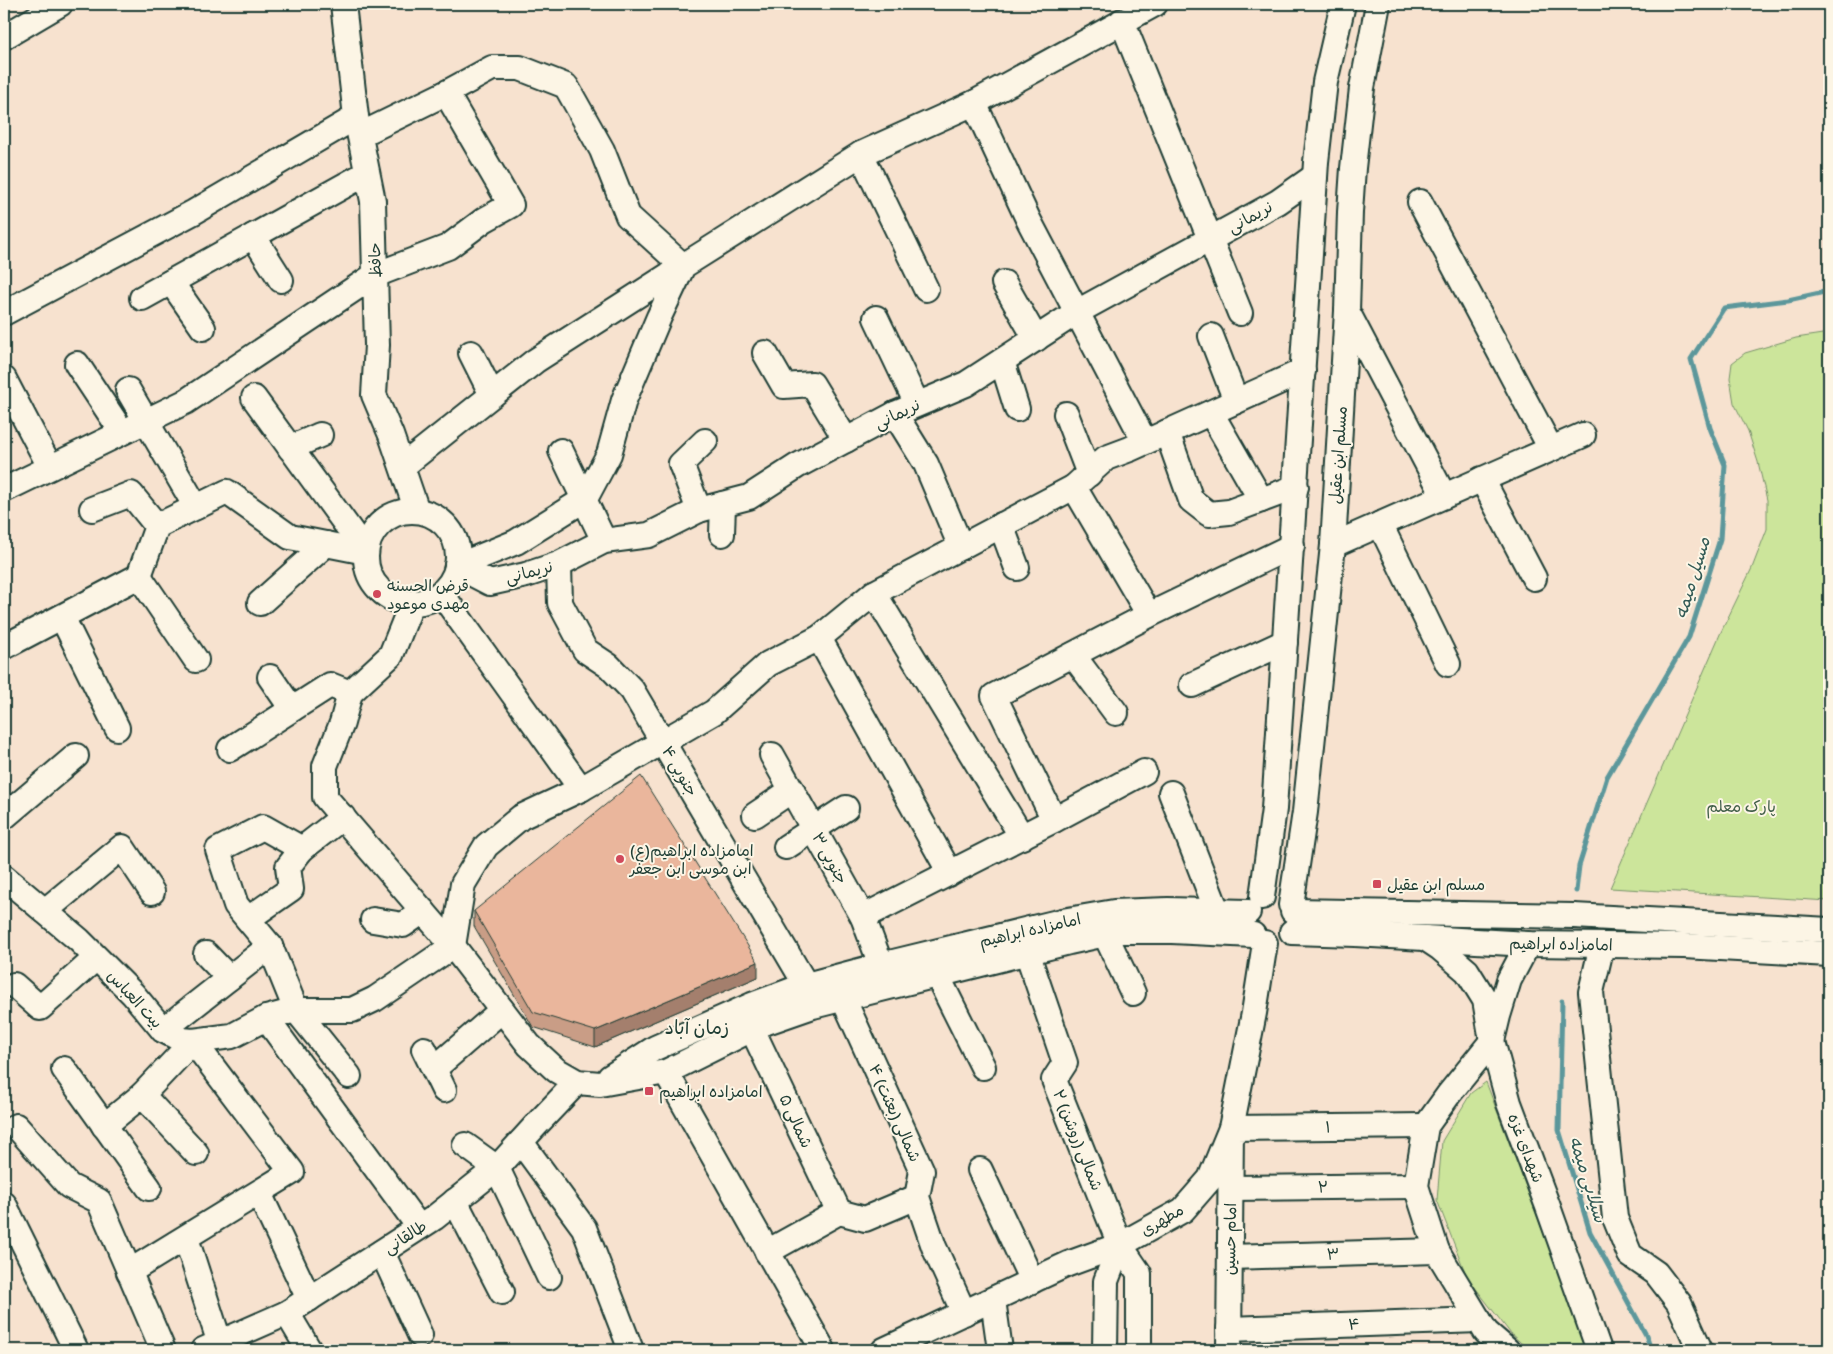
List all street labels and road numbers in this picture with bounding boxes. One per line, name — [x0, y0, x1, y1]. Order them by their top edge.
street label: نریمانی — [1224, 197, 1276, 238]
street label: حافظ — [365, 242, 385, 278]
street label: نریمانی — [871, 395, 923, 434]
street label: مسلم ابن عقیل — [1325, 405, 1354, 505]
street label: نریمانی — [503, 557, 555, 588]
street label: ۴ جنوبی — [657, 743, 702, 800]
street label: ۳ جنوبی — [807, 829, 852, 888]
street label: امامزاده ابراهیم — [977, 909, 1083, 954]
street label: امامزاده ابراهیم — [1509, 934, 1613, 957]
street label: بیت العباس — [103, 966, 167, 1032]
street label: ۴ شمالی (بعثت) — [864, 1061, 925, 1165]
street label: ۲ شمالی (روشن) — [1048, 1087, 1107, 1194]
street label: ۵ شمالی — [774, 1091, 817, 1151]
street label: شهدای غزه — [1504, 1111, 1548, 1185]
street label: ۱ — [1325, 1117, 1331, 1137]
street label: ۲ — [1317, 1177, 1329, 1197]
street label: مطهری — [1137, 1200, 1187, 1240]
street label: امام حسین — [1220, 1203, 1243, 1275]
street label: طالقانی — [380, 1216, 431, 1259]
street label: ۳ — [1326, 1244, 1340, 1264]
street label: ۴ — [1348, 1314, 1360, 1334]

